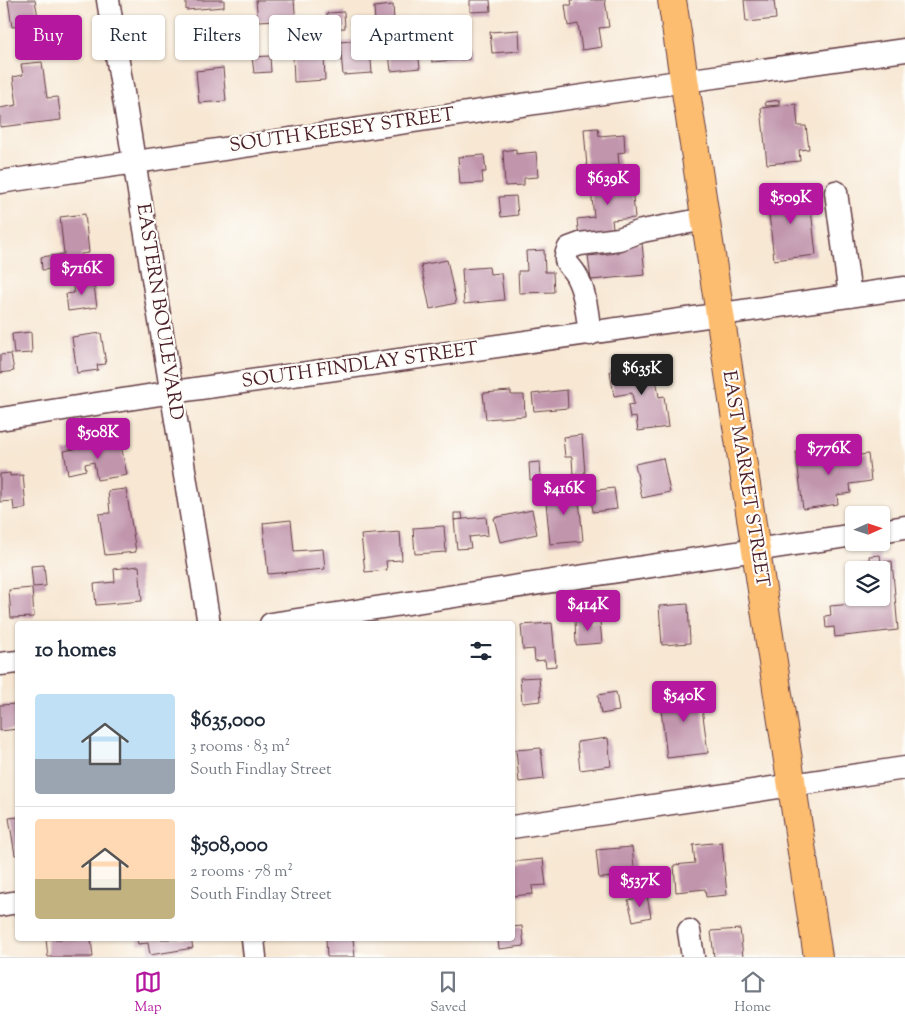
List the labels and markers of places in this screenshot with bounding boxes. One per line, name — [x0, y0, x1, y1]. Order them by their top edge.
pin: $639K — [573, 164, 643, 206]
pin: $509K — [756, 182, 826, 225]
pin: $716K — [47, 254, 117, 296]
pin: $635K — [607, 354, 677, 396]
pin: $508K — [63, 418, 133, 460]
pin: $776K — [794, 434, 864, 476]
pin: $416K — [529, 474, 599, 516]
pin: $414K — [553, 590, 623, 632]
pin: $540K — [649, 680, 719, 723]
pin: $537K — [605, 866, 675, 908]

